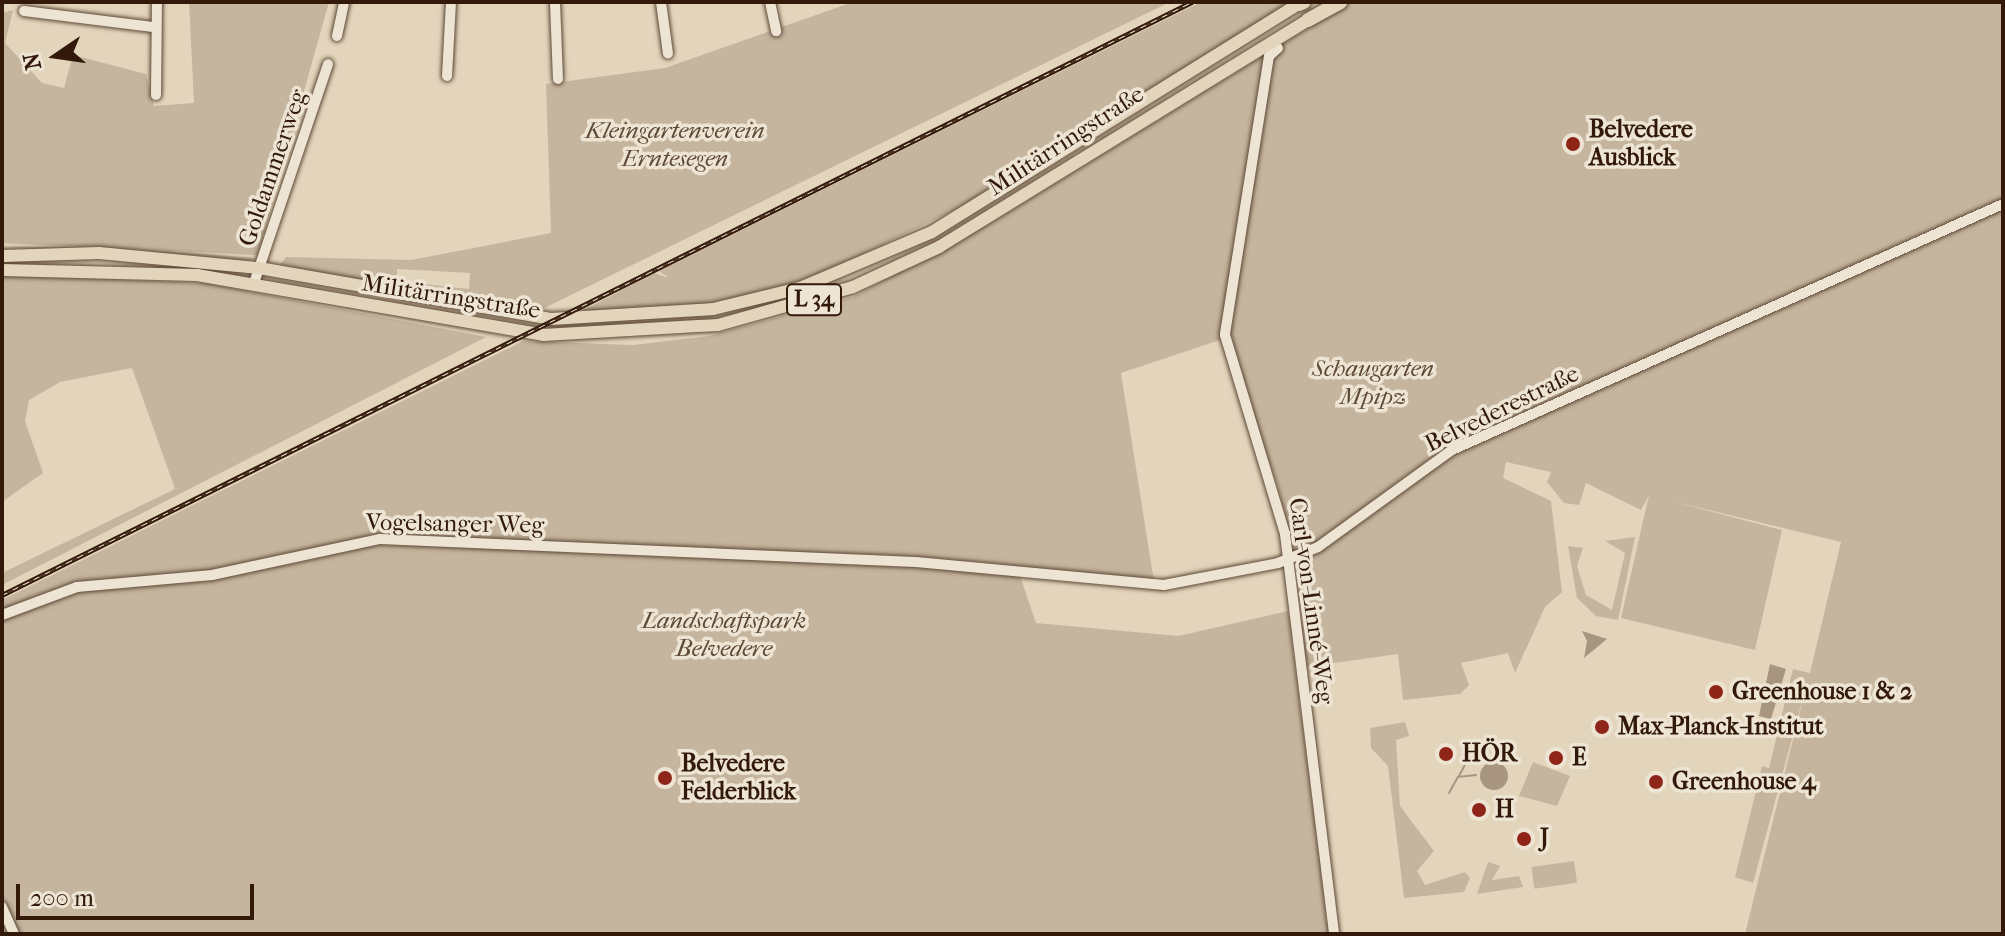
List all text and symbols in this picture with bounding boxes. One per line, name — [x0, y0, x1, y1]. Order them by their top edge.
north arrow — [16, 16, 96, 96]
text: N — [18, 50, 47, 72]
street label: Militärringstraße — [983, 80, 1149, 202]
street label: Goldammerweg — [233, 86, 313, 250]
place label: Belvedere Ausblick — [1589, 116, 1693, 172]
park label: Kleingartenverein Erntesegen — [585, 117, 765, 173]
marker: Belvedere Ausblick — [1564, 135, 1582, 153]
street label: Militärringstraße — [360, 269, 542, 325]
road number: L 34 — [786, 282, 842, 318]
park label: Schaugarten Mpipz — [1312, 355, 1434, 411]
street label: Belvederestraße — [1420, 359, 1584, 459]
street label: Carl-von-Linné-Weg — [1282, 496, 1340, 706]
street label: Vogelsanger Weg — [366, 508, 544, 540]
park label: Landschaftspark Belvedere — [642, 607, 806, 663]
place label: Greenhouse 1 & 2 — [1732, 678, 1912, 706]
marker: Greenhouse 1 & 2 — [1707, 683, 1725, 701]
place label: Max-Planck-Institut — [1618, 713, 1823, 741]
marker: Max-Planck-Institut — [1593, 718, 1611, 736]
place label: HÖR — [1462, 740, 1517, 768]
place label: E — [1572, 744, 1587, 772]
marker: HÖR — [1437, 745, 1455, 763]
marker: E — [1547, 749, 1565, 767]
place label: Belvedere Felderblick — [681, 750, 796, 806]
place label: Greenhouse 4 — [1672, 768, 1816, 796]
marker: Belvedere Felderblick — [656, 769, 674, 787]
marker: Greenhouse 4 — [1647, 773, 1665, 791]
place label: H — [1495, 796, 1514, 824]
marker: H — [1470, 801, 1488, 819]
place label: J — [1540, 825, 1549, 853]
marker: J — [1515, 830, 1533, 848]
scale bar — [20, 868, 258, 918]
text: 200 m — [30, 884, 94, 912]

